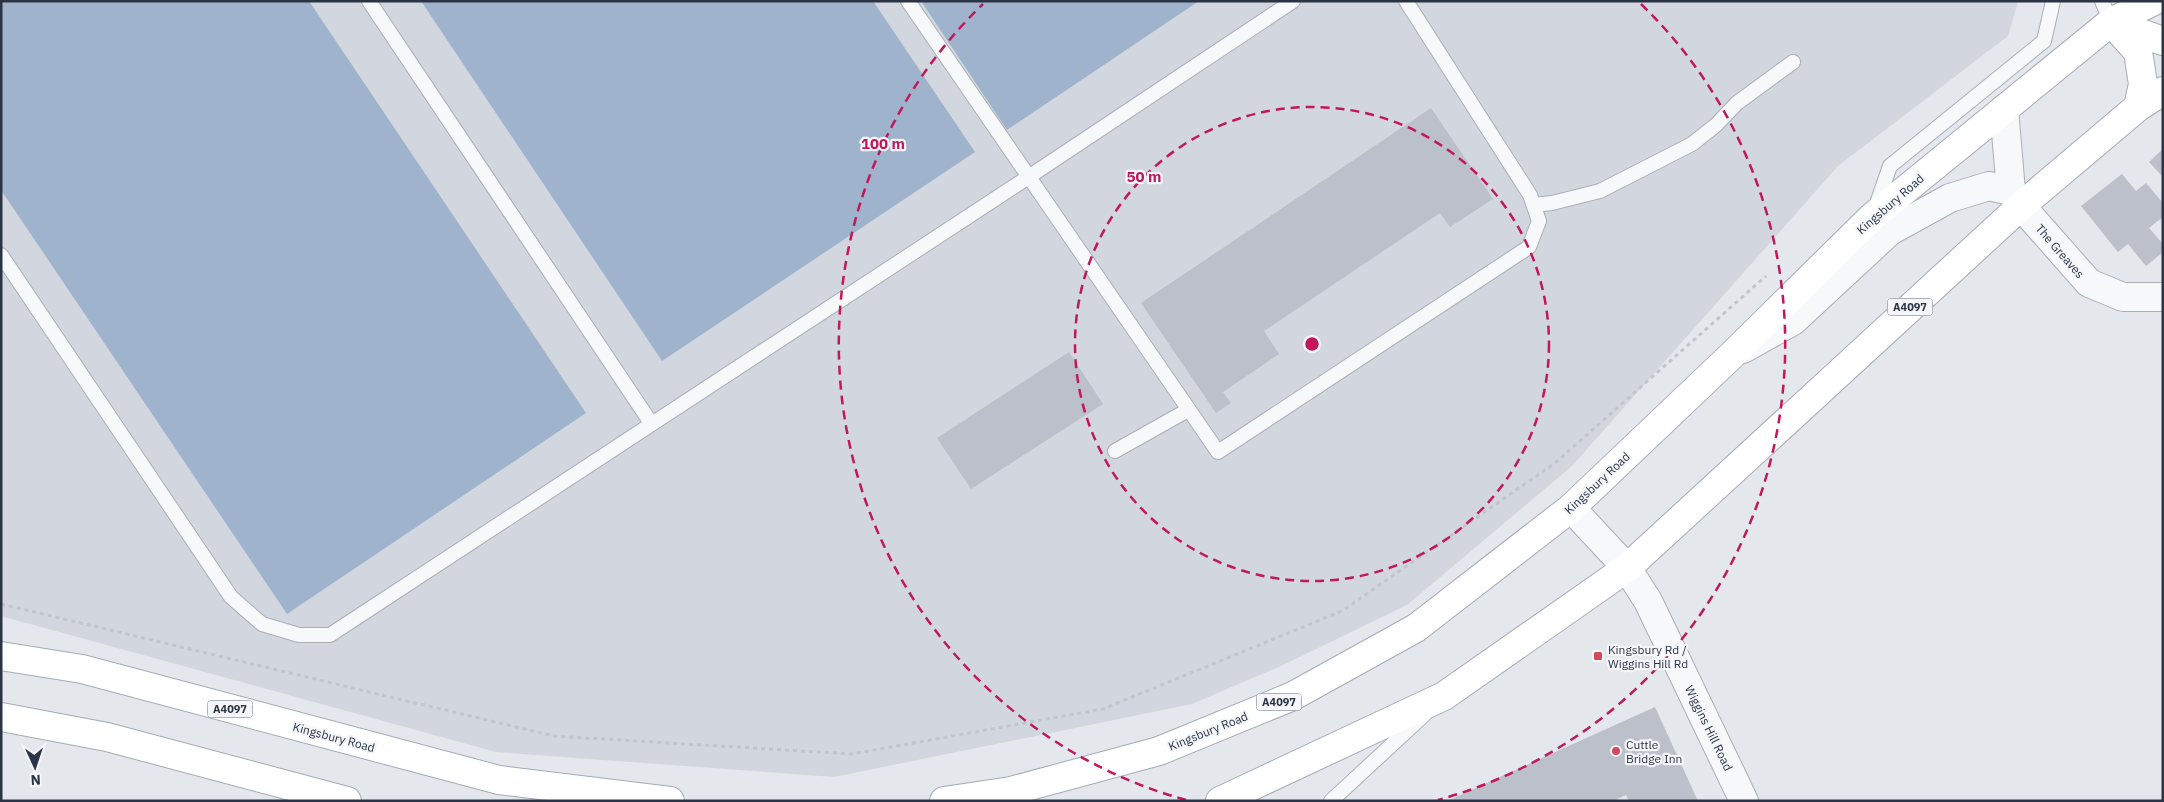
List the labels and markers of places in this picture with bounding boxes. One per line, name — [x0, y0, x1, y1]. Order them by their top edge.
centre of rings — [1303, 335, 1321, 353]
place label: Kingsbury Rd / Wiggins Hill Rd — [1608, 642, 1688, 671]
marker: Kingsbury Rd / Wiggins Hill Rd — [1592, 650, 1604, 662]
place label: Cuttle Bridge Inn — [1626, 737, 1682, 766]
marker: Cuttle Bridge Inn — [1610, 745, 1622, 757]

